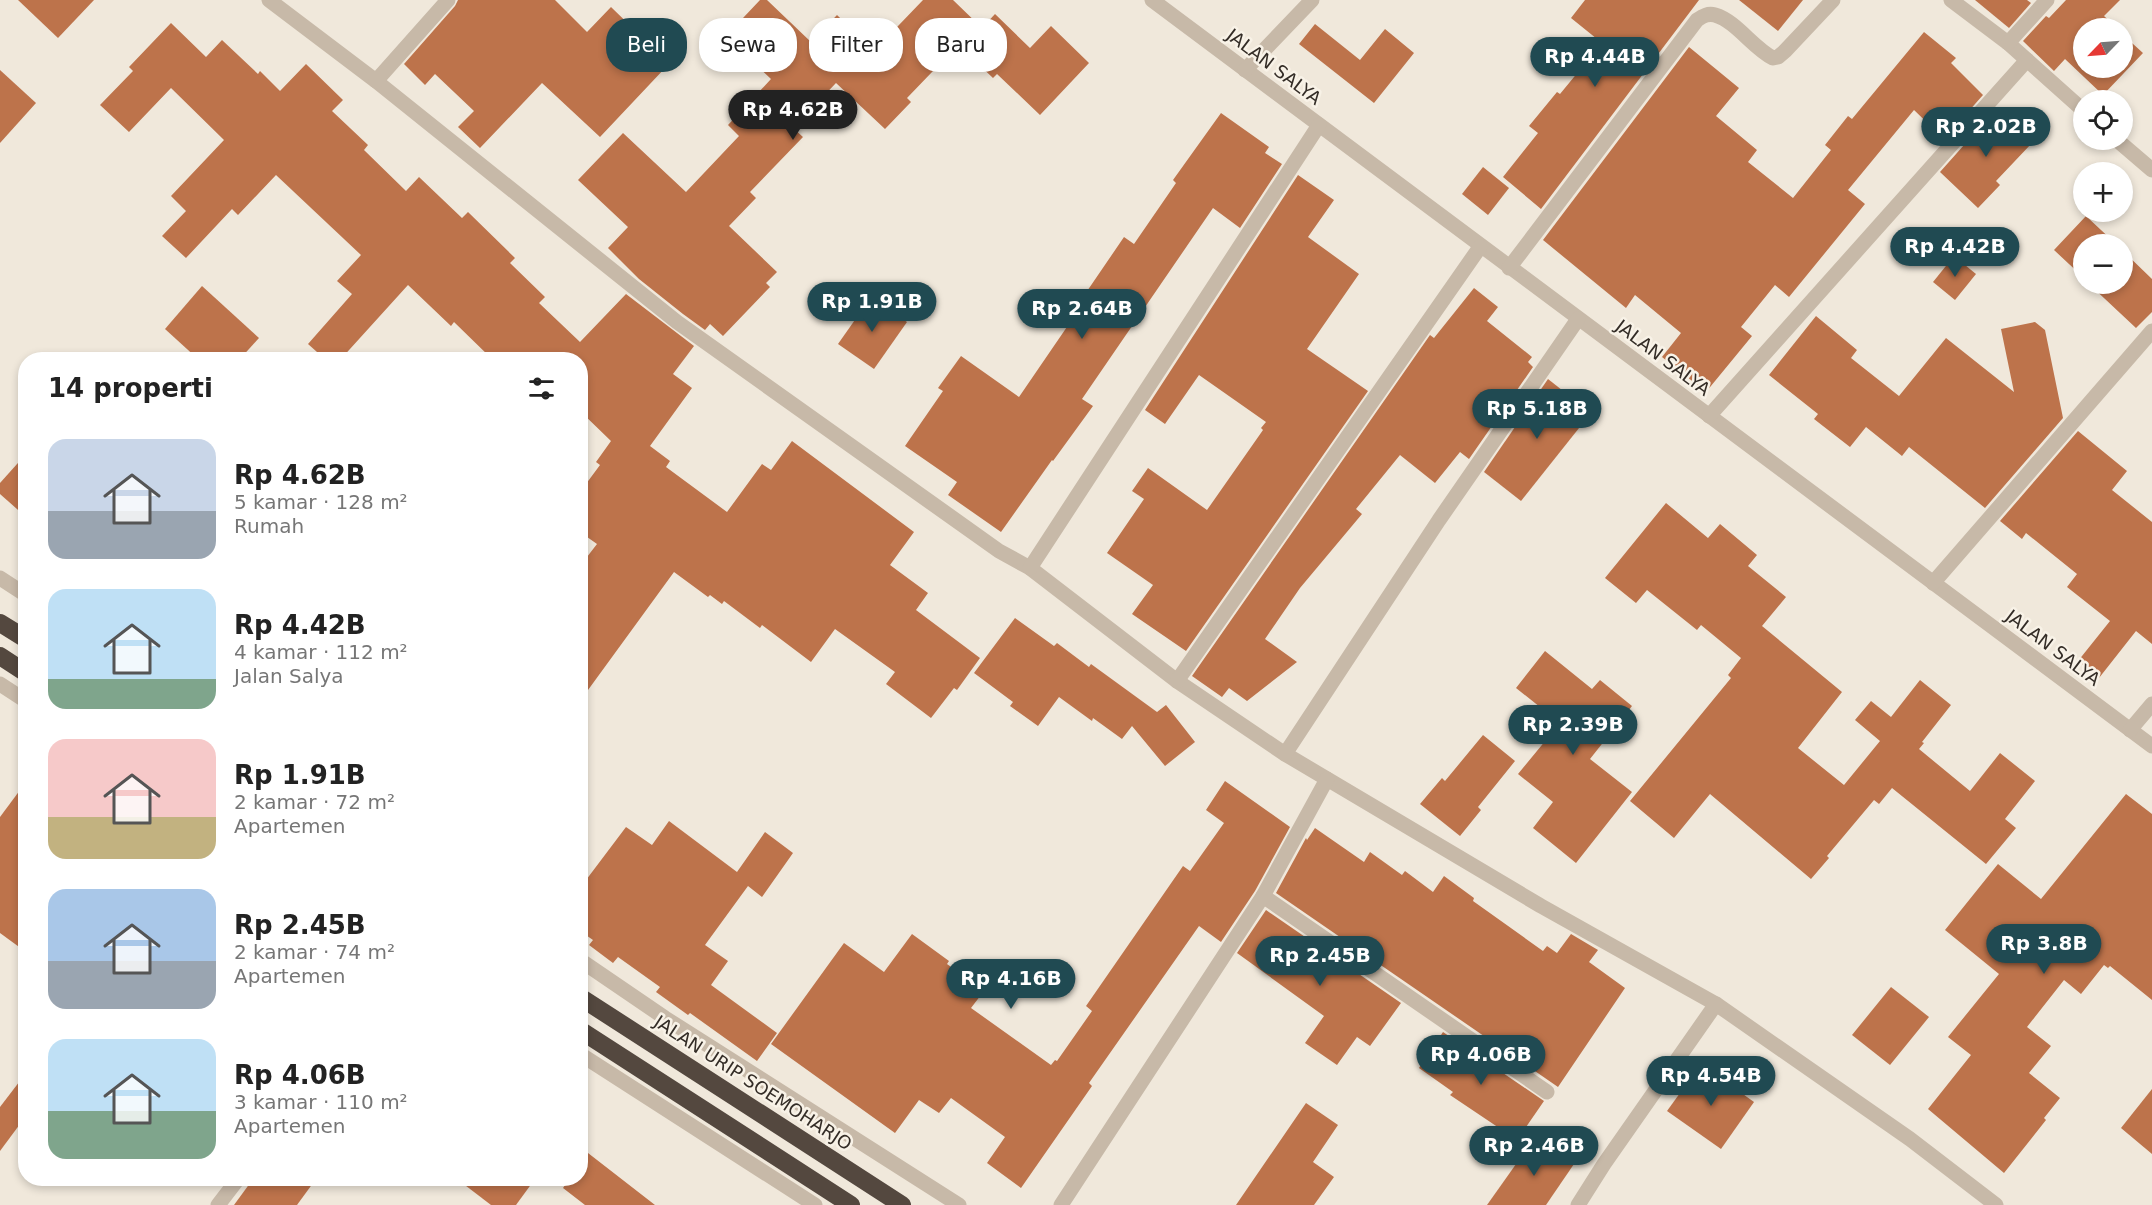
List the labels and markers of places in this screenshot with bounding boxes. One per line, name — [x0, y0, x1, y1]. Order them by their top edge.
pin: Rp 4.44B — [1533, 37, 1657, 88]
pin: Rp 4.62B — [731, 90, 855, 141]
pin: Rp 2.02B — [1924, 107, 2048, 158]
pin: Rp 4.42B — [1893, 227, 2017, 278]
pin: Rp 1.91B — [810, 282, 934, 333]
pin: Rp 2.64B — [1020, 289, 1144, 340]
pin: Rp 5.18B — [1475, 389, 1599, 440]
pin: Rp 2.39B — [1511, 705, 1635, 756]
pin: Rp 3.8B — [1989, 924, 2099, 975]
pin: Rp 2.45B — [1258, 936, 1382, 987]
pin: Rp 4.16B — [949, 959, 1073, 1010]
pin: Rp 4.06B — [1419, 1035, 1543, 1086]
pin: Rp 4.54B — [1649, 1056, 1773, 1107]
pin: Rp 2.46B — [1472, 1126, 1596, 1177]

